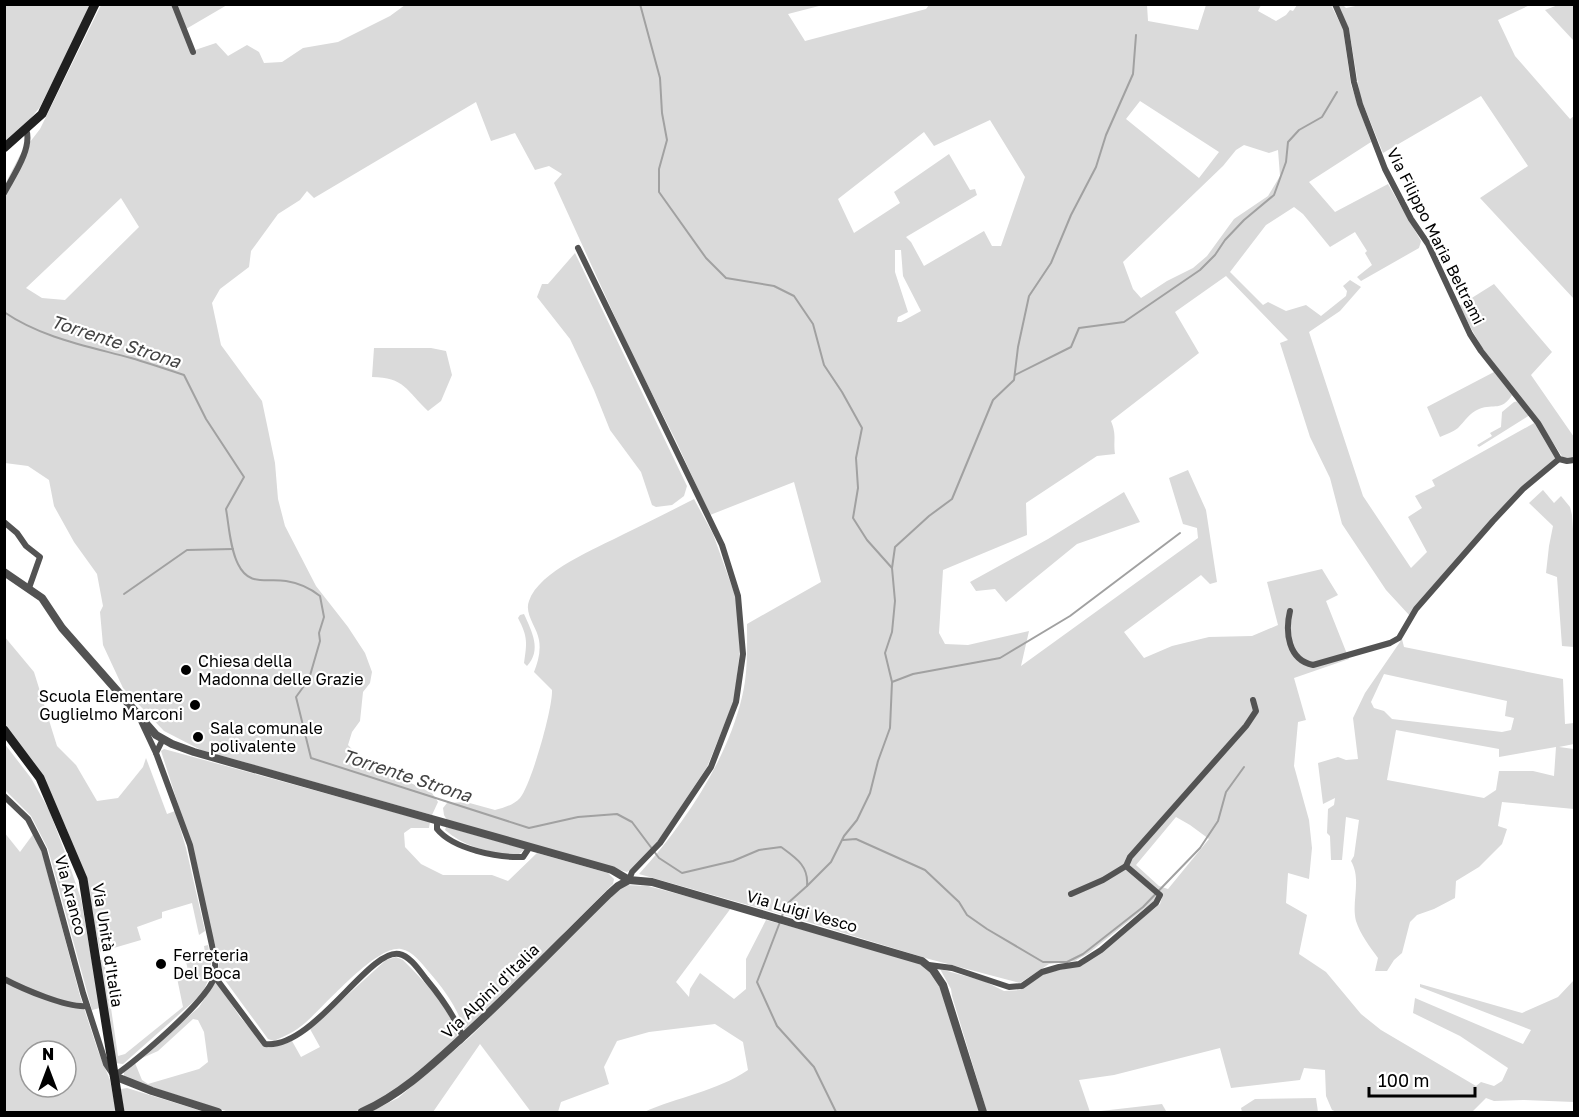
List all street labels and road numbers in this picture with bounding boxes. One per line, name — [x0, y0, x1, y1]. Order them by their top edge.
street label: Via Filippo Maria Beltrami — [1383, 144, 1489, 328]
street label: Via Aranco — [51, 853, 91, 937]
street label: Via Unità d'Italia — [88, 881, 128, 1009]
street label: Via Luigi Vesco — [744, 886, 860, 936]
street label: Via Alpini d'Italia — [437, 939, 543, 1043]

